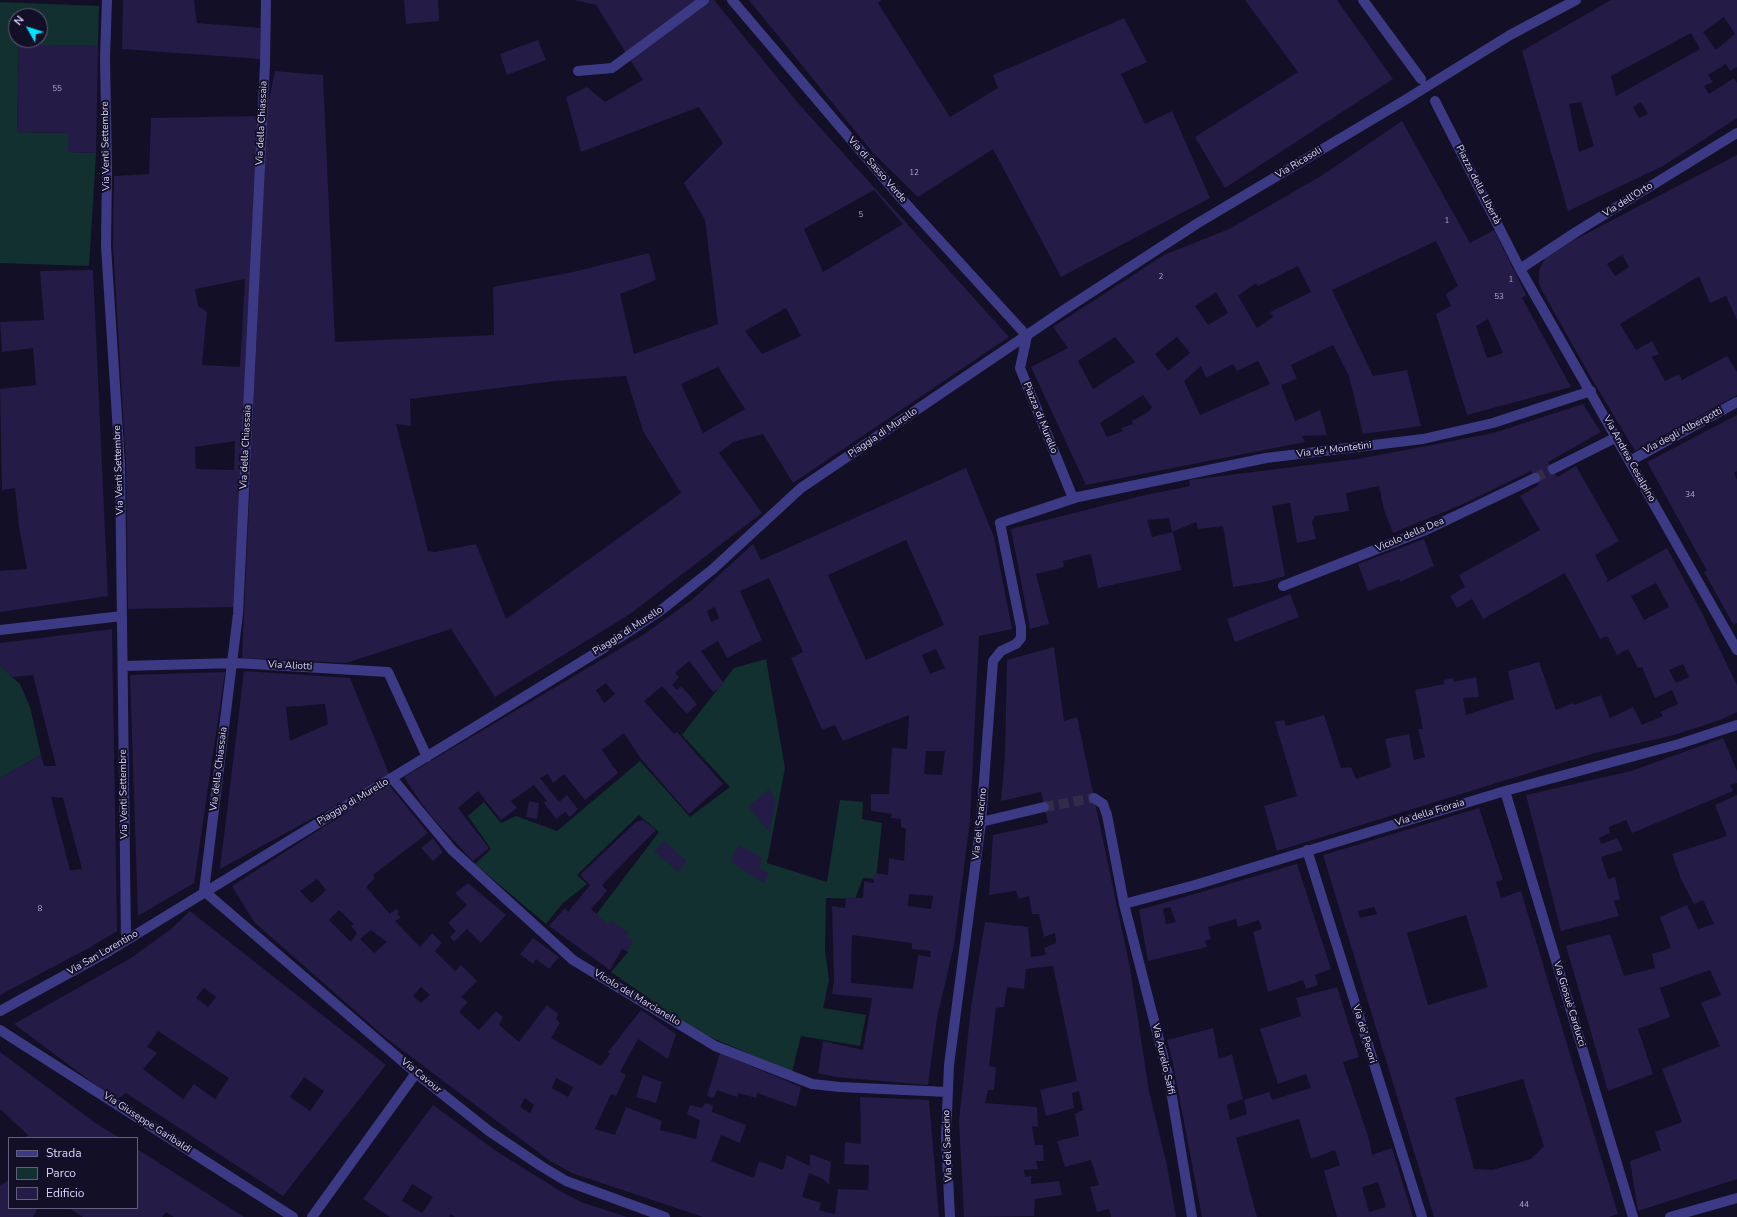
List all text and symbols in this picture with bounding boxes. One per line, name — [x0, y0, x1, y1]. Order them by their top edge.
north arrow — [8, 8, 48, 48]
text: N — [11, 13, 27, 29]
street label: Via della Chiassaia — [254, 80, 270, 166]
house number: 55 — [52, 84, 62, 94]
street label: Via Venti Settembre — [99, 101, 113, 191]
street label: Via di Sasso Verde — [845, 135, 909, 205]
street label: Piazza della Libertà — [1453, 143, 1503, 227]
street label: Via Ricasoli — [1274, 145, 1324, 181]
house number: 12 — [909, 168, 919, 178]
street label: Via dell'Orto — [1601, 180, 1655, 220]
house number: 5 — [859, 210, 863, 220]
house number: 1 — [1445, 216, 1449, 226]
house number: 2 — [1159, 272, 1163, 282]
house number: 1 — [1509, 275, 1513, 285]
house number: 53 — [1494, 292, 1504, 302]
street label: Piazza di Murello — [1020, 380, 1060, 456]
street label: Via della Chiassaia — [238, 404, 254, 490]
street label: Piaggia di Murello — [846, 405, 920, 461]
street label: Via degli Albergotti — [1642, 405, 1724, 457]
street label: Via Andrea Cesalpino — [1600, 414, 1658, 504]
street label: Via Venti Settembre — [111, 425, 127, 515]
street label: Via de' Montetini — [1296, 439, 1372, 461]
house number: 34 — [1685, 490, 1695, 500]
street label: Vicolo della Dea — [1374, 515, 1446, 555]
street label: Piaggia di Murello — [591, 604, 665, 658]
street label: Via Aliotti — [268, 659, 312, 673]
street label: Via della Chiassaia — [208, 726, 230, 812]
street label: Via Venti Settembre — [117, 749, 131, 839]
street label: Piaggia di Murello — [315, 776, 391, 828]
street label: Via del Saracino — [970, 787, 990, 861]
street label: Via della Fioraia — [1394, 797, 1466, 829]
house number: 8 — [38, 904, 42, 914]
street label: Via San Lorentino — [66, 928, 140, 978]
street label: Via Giosuè Carducci — [1550, 960, 1588, 1048]
street label: Vicolo del Marcianello — [591, 967, 683, 1029]
street label: Via de' Pecori — [1349, 1003, 1379, 1065]
street label: Via Aurelio Saffi — [1149, 1022, 1177, 1096]
street label: Via Cavour — [398, 1056, 444, 1096]
street label: Via Giuseppe Garibaldi — [101, 1090, 193, 1156]
street label: Via del Saracino — [941, 1110, 955, 1182]
legend — [8, 1137, 138, 1209]
text: Strada — [46, 1145, 82, 1161]
text: Parco — [46, 1165, 76, 1181]
text: Edificio — [46, 1185, 84, 1201]
house number: 44 — [1519, 1200, 1529, 1210]

